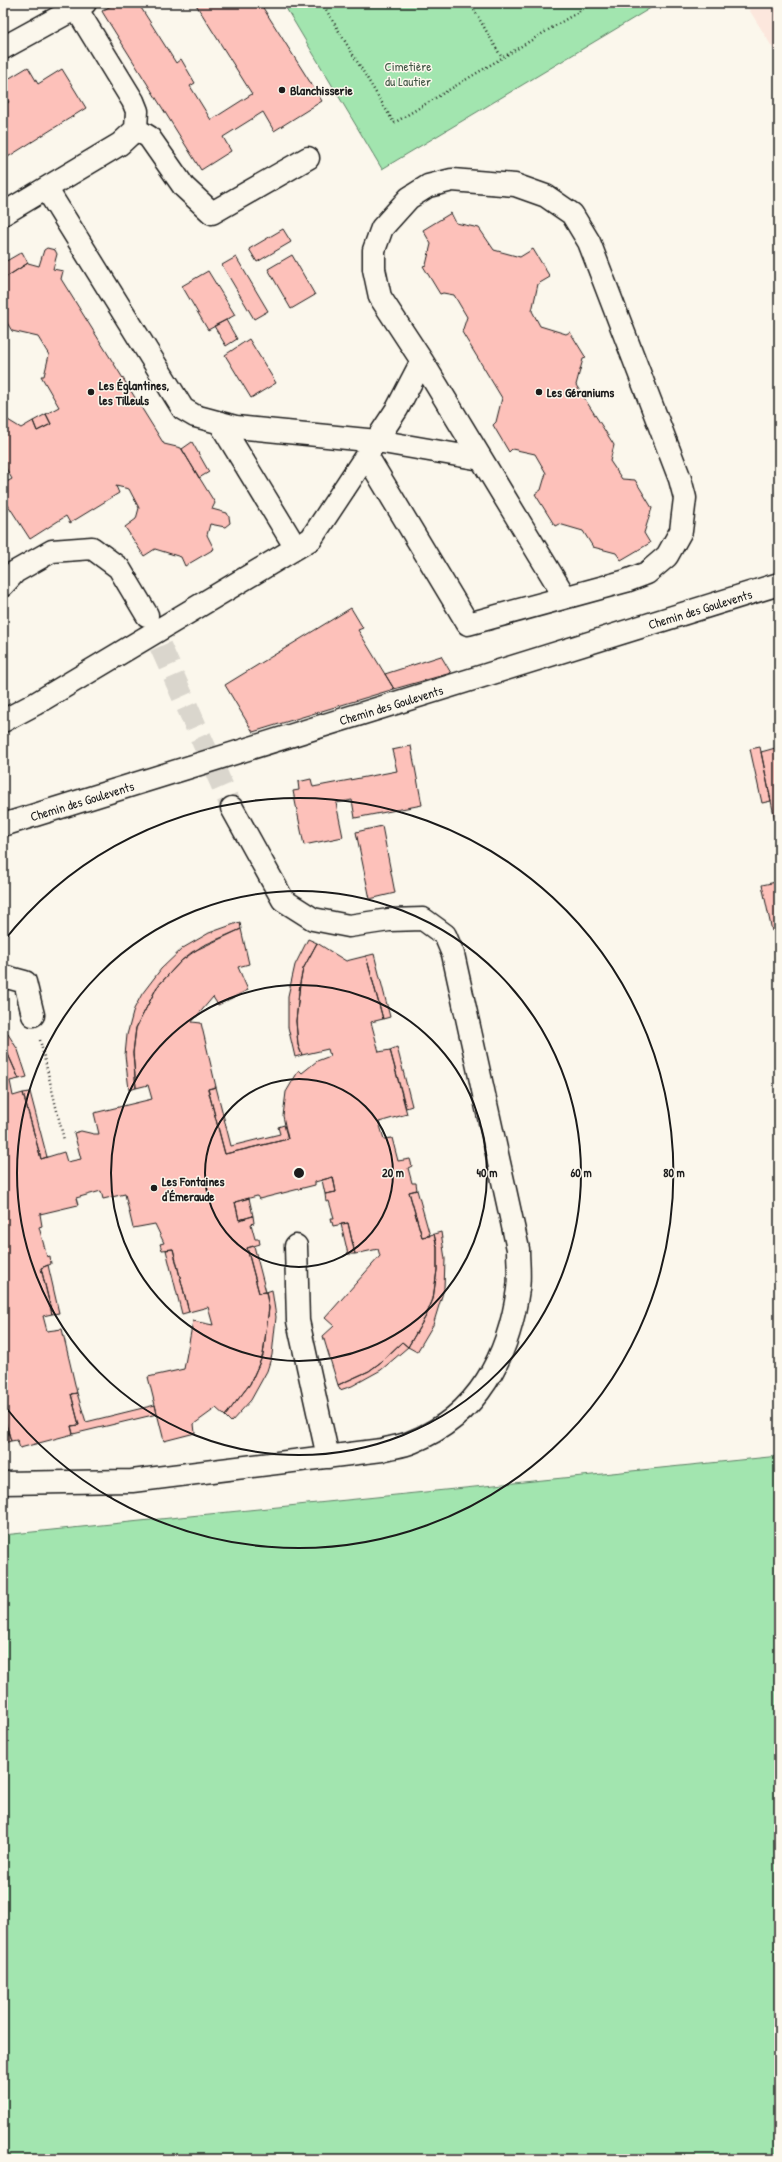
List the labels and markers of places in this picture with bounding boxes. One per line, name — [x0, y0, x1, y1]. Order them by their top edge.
place label: Blanchisserie — [290, 81, 354, 99]
marker: Blanchisserie — [277, 85, 287, 95]
place label: Les Églantines, les Tilleuls — [99, 376, 169, 409]
place label: Les Géraniums — [547, 383, 614, 401]
marker: Les Églantines, les Tilleuls — [86, 387, 96, 397]
marker: Les Géraniums — [534, 387, 544, 397]
centre of rings — [292, 1166, 306, 1180]
place label: Les Fontaines d'Émeraude — [162, 1172, 225, 1205]
marker: Les Fontaines d'Émeraude — [149, 1183, 159, 1193]

